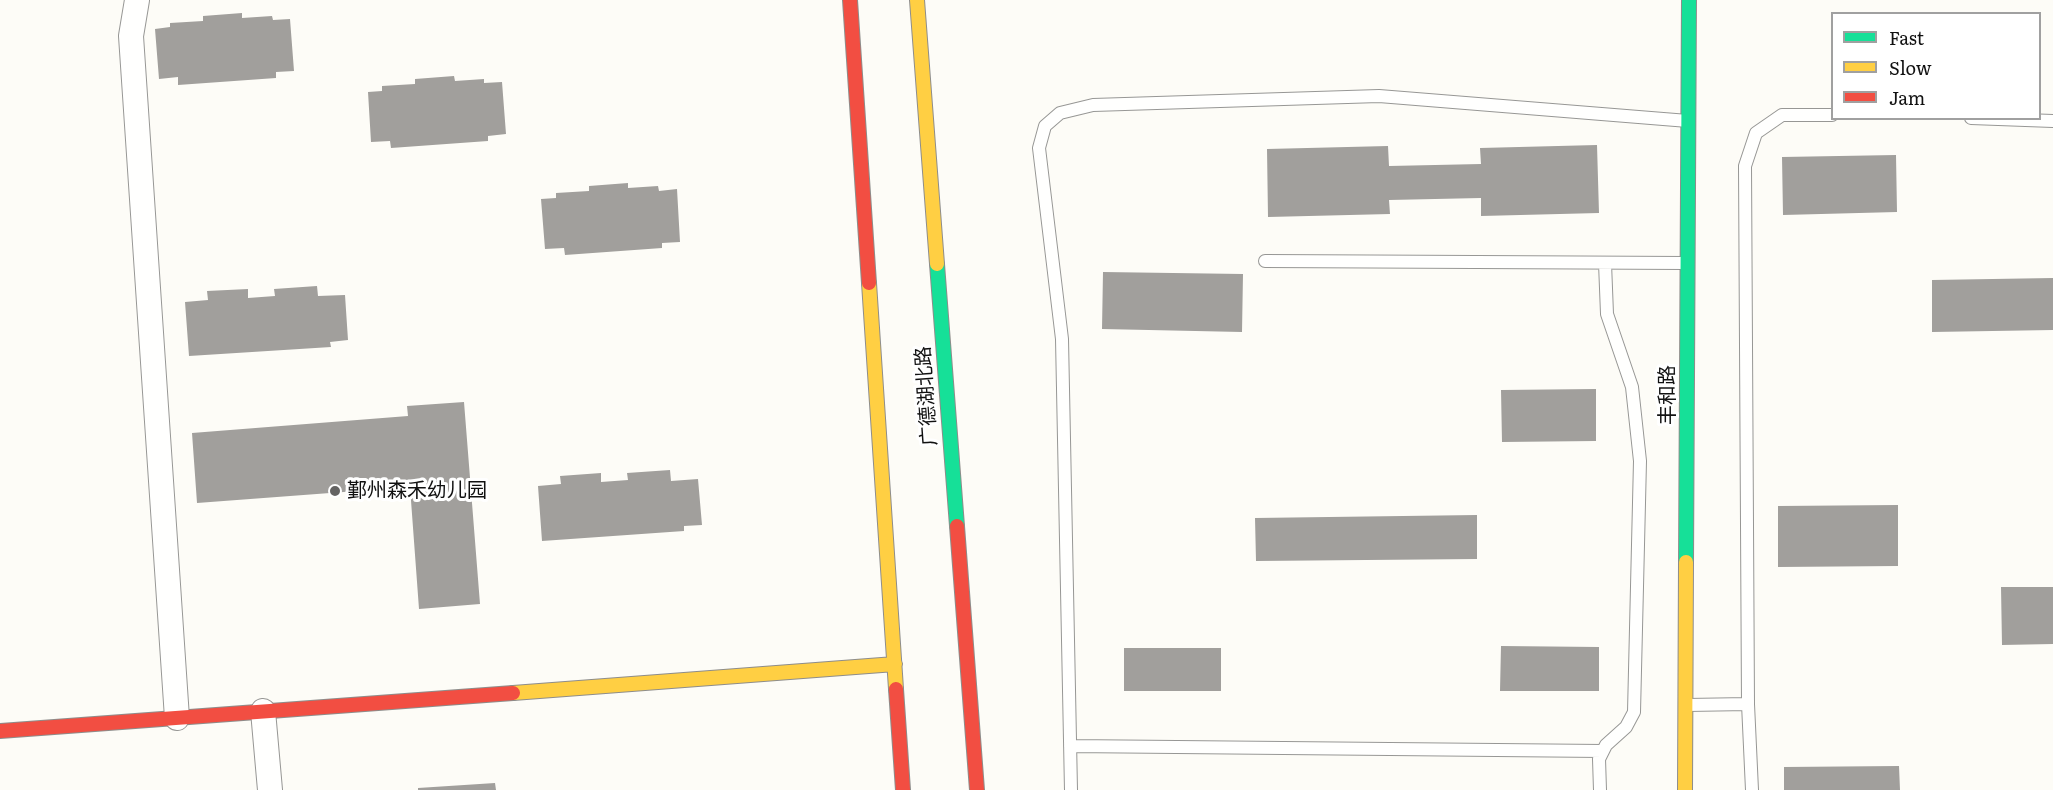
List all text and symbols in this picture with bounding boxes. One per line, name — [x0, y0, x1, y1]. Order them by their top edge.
legend — [1831, 12, 2041, 120]
text: Fast — [1889, 24, 1924, 51]
text: Slow — [1889, 54, 1931, 81]
text: Jam — [1889, 84, 1925, 111]
street label: 广德湖北路 — [912, 345, 942, 447]
street label: 丰和路 — [1656, 365, 1680, 425]
place label: 鄞州森禾幼儿园 — [347, 479, 487, 503]
marker: 鄞州森禾幼儿园 — [328, 484, 342, 498]

